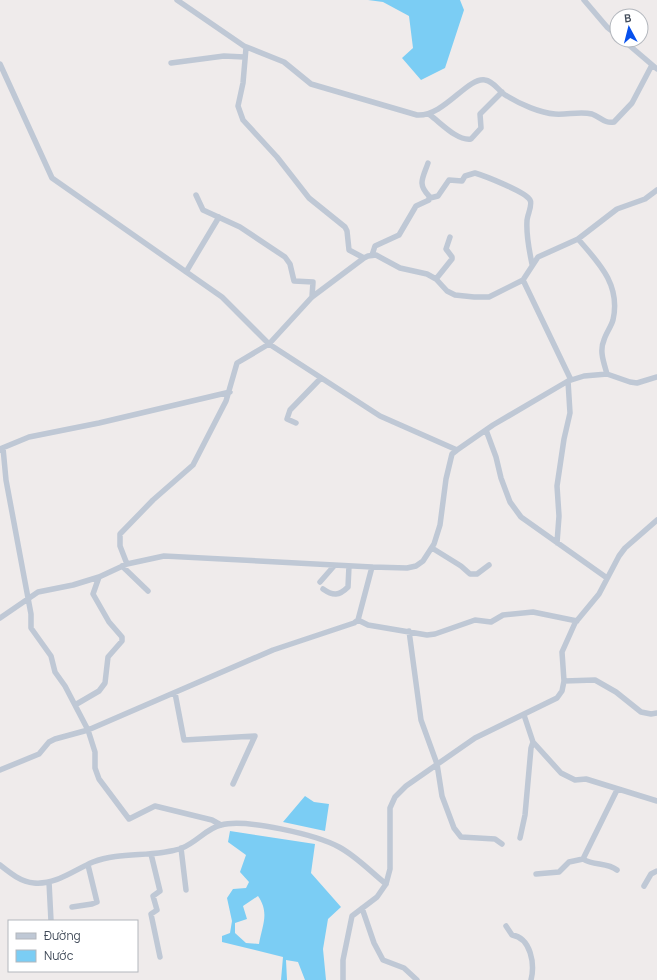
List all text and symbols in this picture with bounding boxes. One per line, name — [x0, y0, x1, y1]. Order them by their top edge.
north arrow — [609, 8, 649, 48]
text: B — [623, 10, 632, 25]
legend — [8, 920, 138, 972]
text: Đường — [44, 927, 81, 944]
text: Nước — [44, 947, 74, 964]

